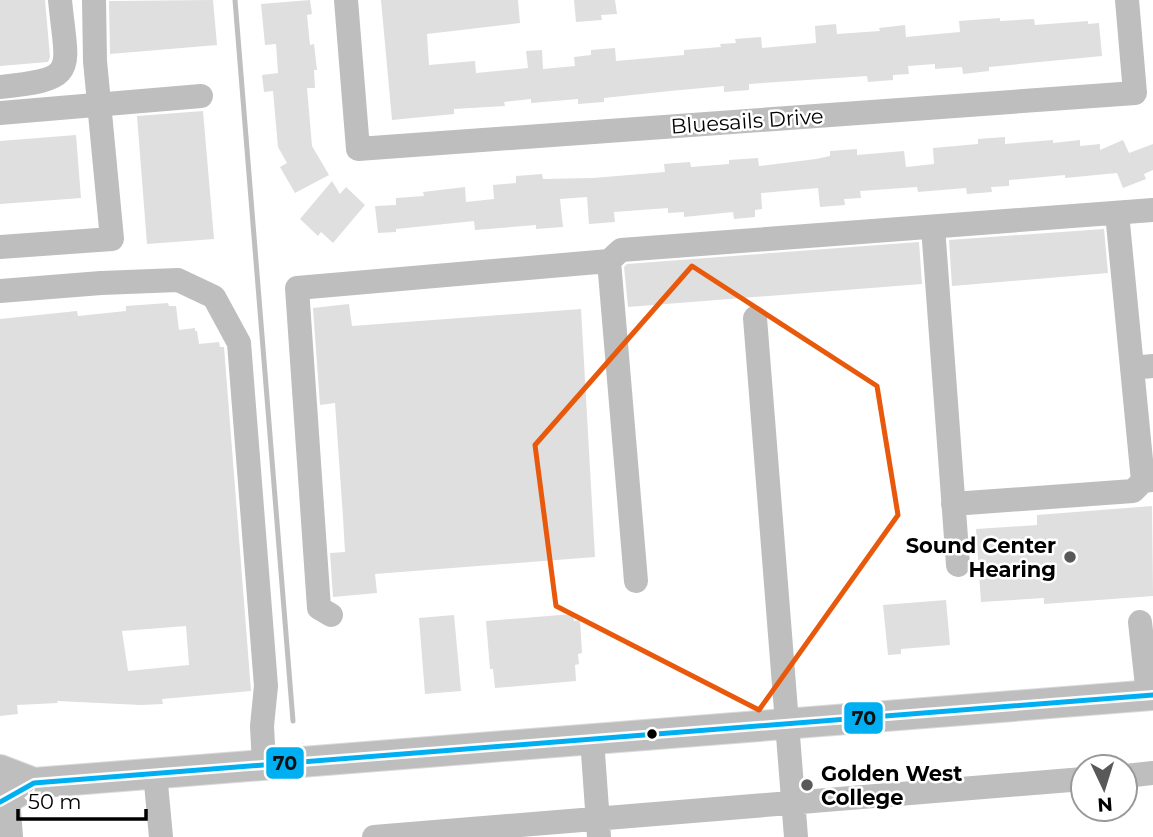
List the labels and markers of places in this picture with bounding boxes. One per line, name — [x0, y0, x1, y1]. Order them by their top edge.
place label: Sound Center Hearing — [906, 533, 1056, 582]
marker: Sound Center Hearing — [1062, 549, 1078, 565]
unlabelled marker — [645, 727, 659, 741]
place label: Golden West College — [821, 761, 962, 810]
marker: Golden West College — [799, 777, 815, 793]

